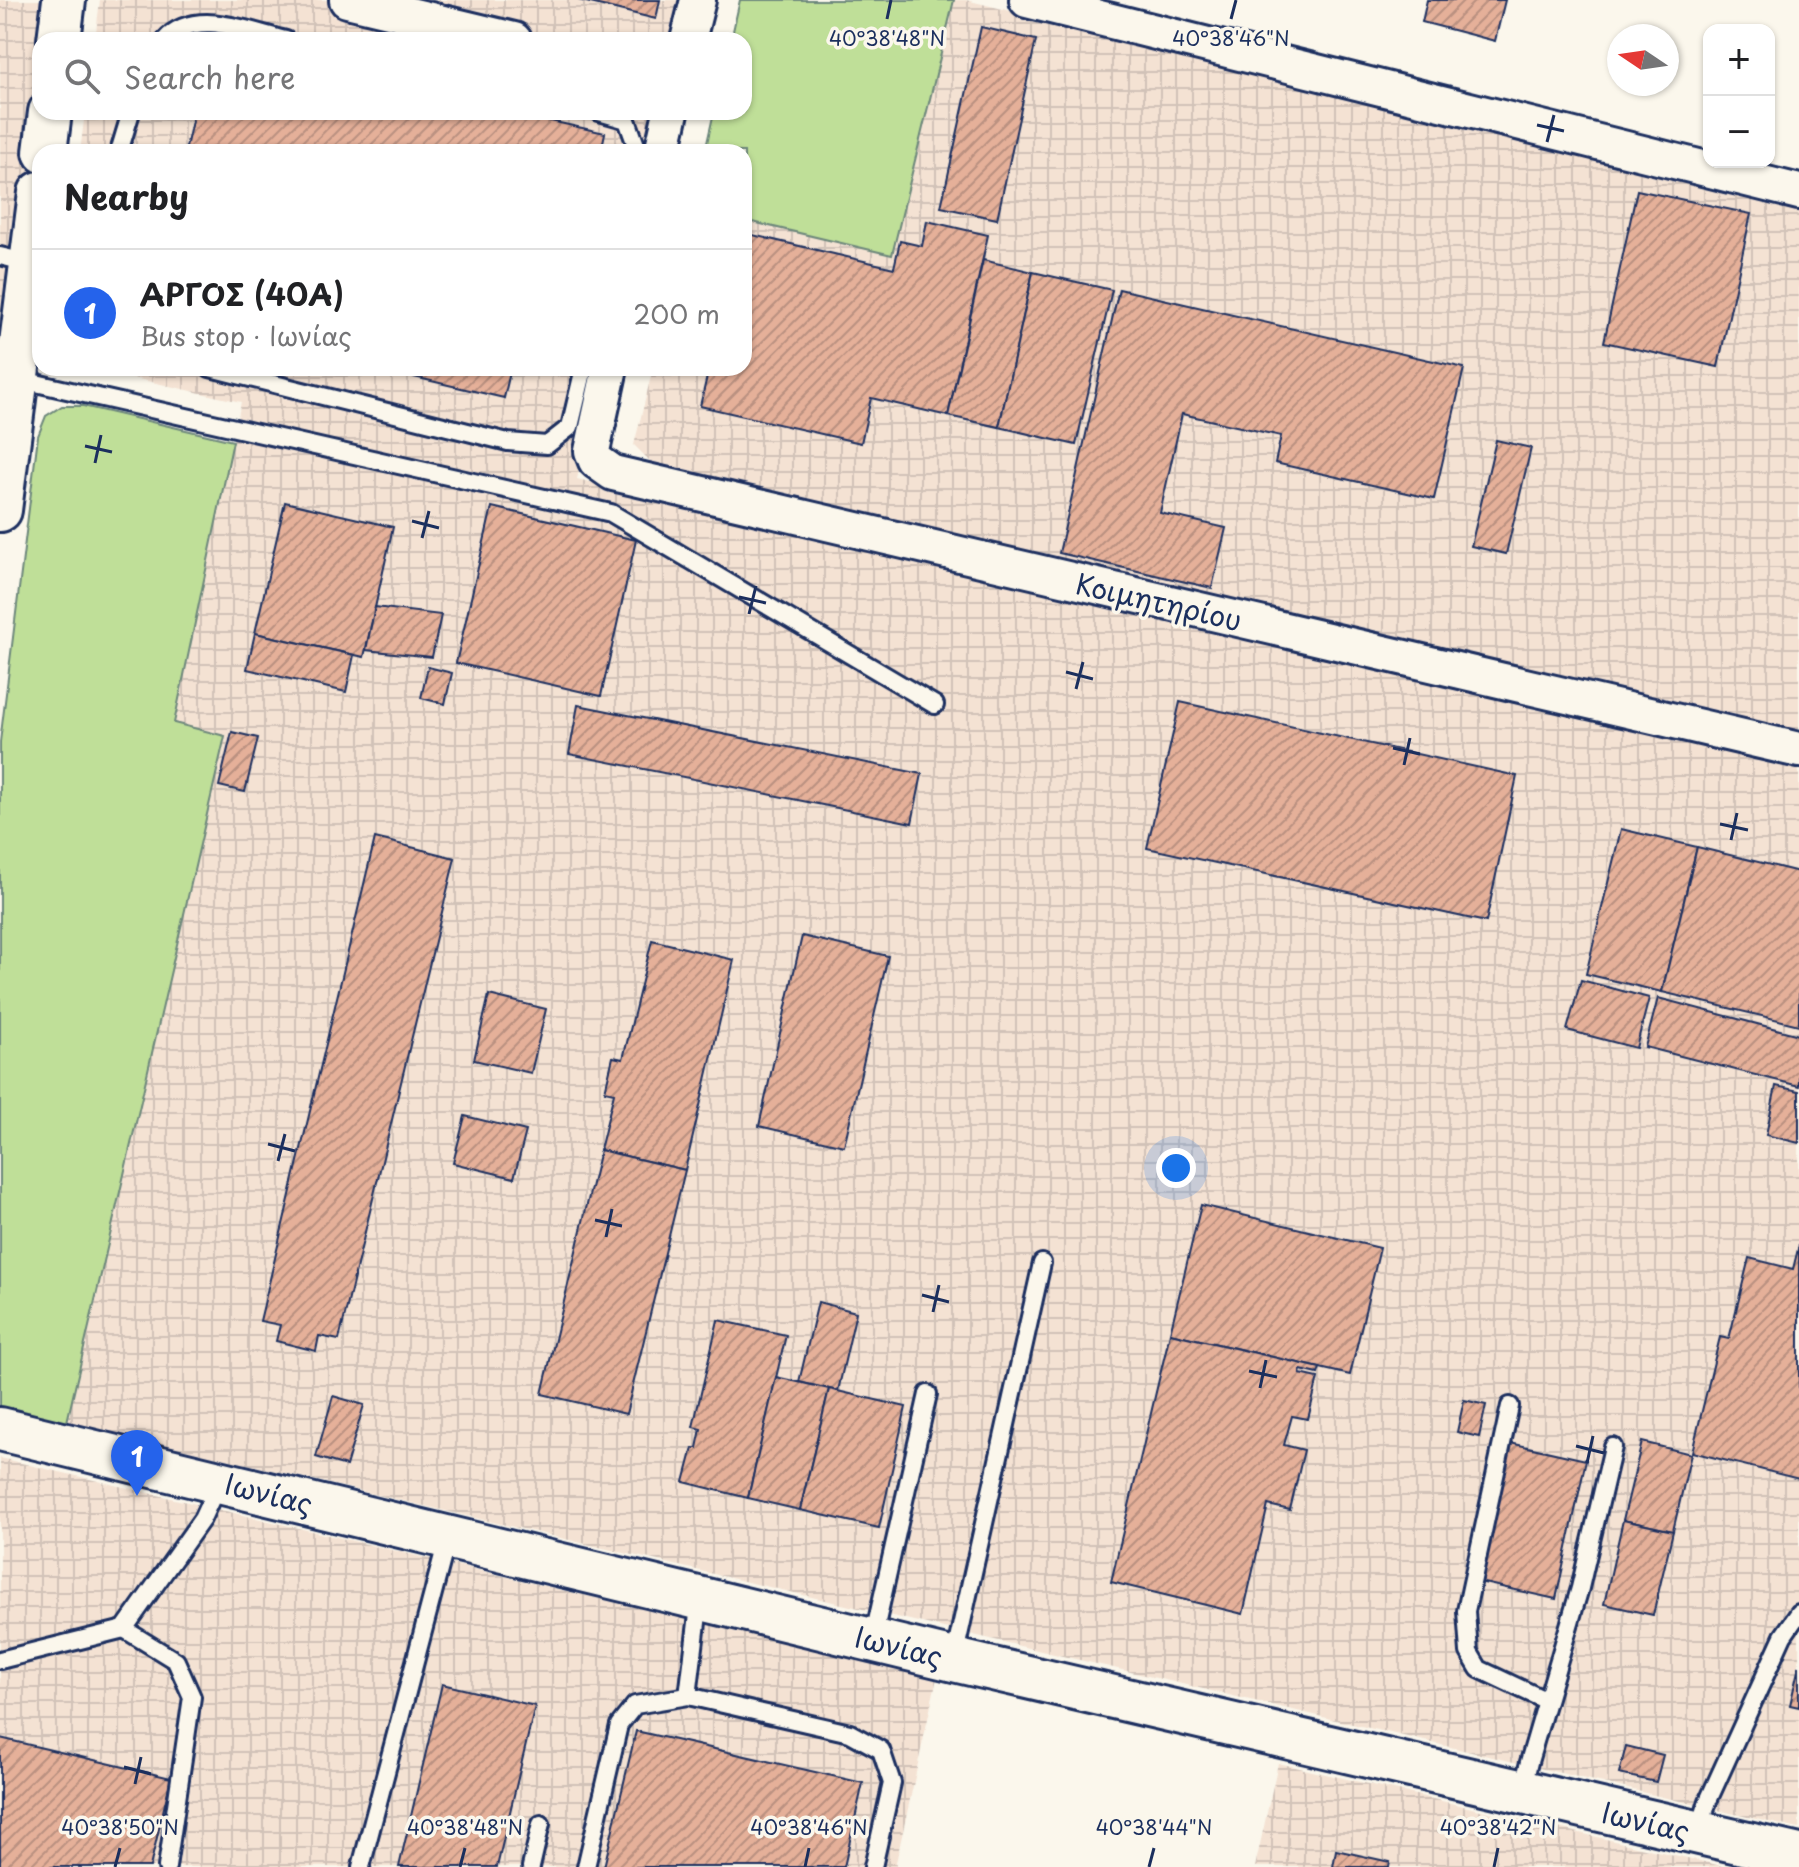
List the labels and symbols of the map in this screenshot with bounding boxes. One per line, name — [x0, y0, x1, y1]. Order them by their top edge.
text: 40°38'48"N — [829, 23, 945, 53]
text: 40°38'46"N — [1172, 23, 1290, 53]
north arrow — [1607, 24, 1679, 96]
street label: Κοιμητηρίου — [1072, 561, 1246, 641]
your location — [1156, 1148, 1196, 1188]
pin: 1 — [111, 1430, 163, 1496]
street label: Ιωνίας — [221, 1461, 317, 1525]
street label: Ιωνίας — [851, 1614, 947, 1678]
street label: Ιωνίας — [1598, 1790, 1694, 1852]
text: 40°38'50"N — [61, 1812, 179, 1842]
text: 40°38'48"N — [407, 1812, 523, 1842]
text: 40°38'46"N — [750, 1812, 868, 1842]
text: 40°38'44"N — [1096, 1812, 1212, 1842]
text: 40°38'42"N — [1440, 1812, 1556, 1842]

